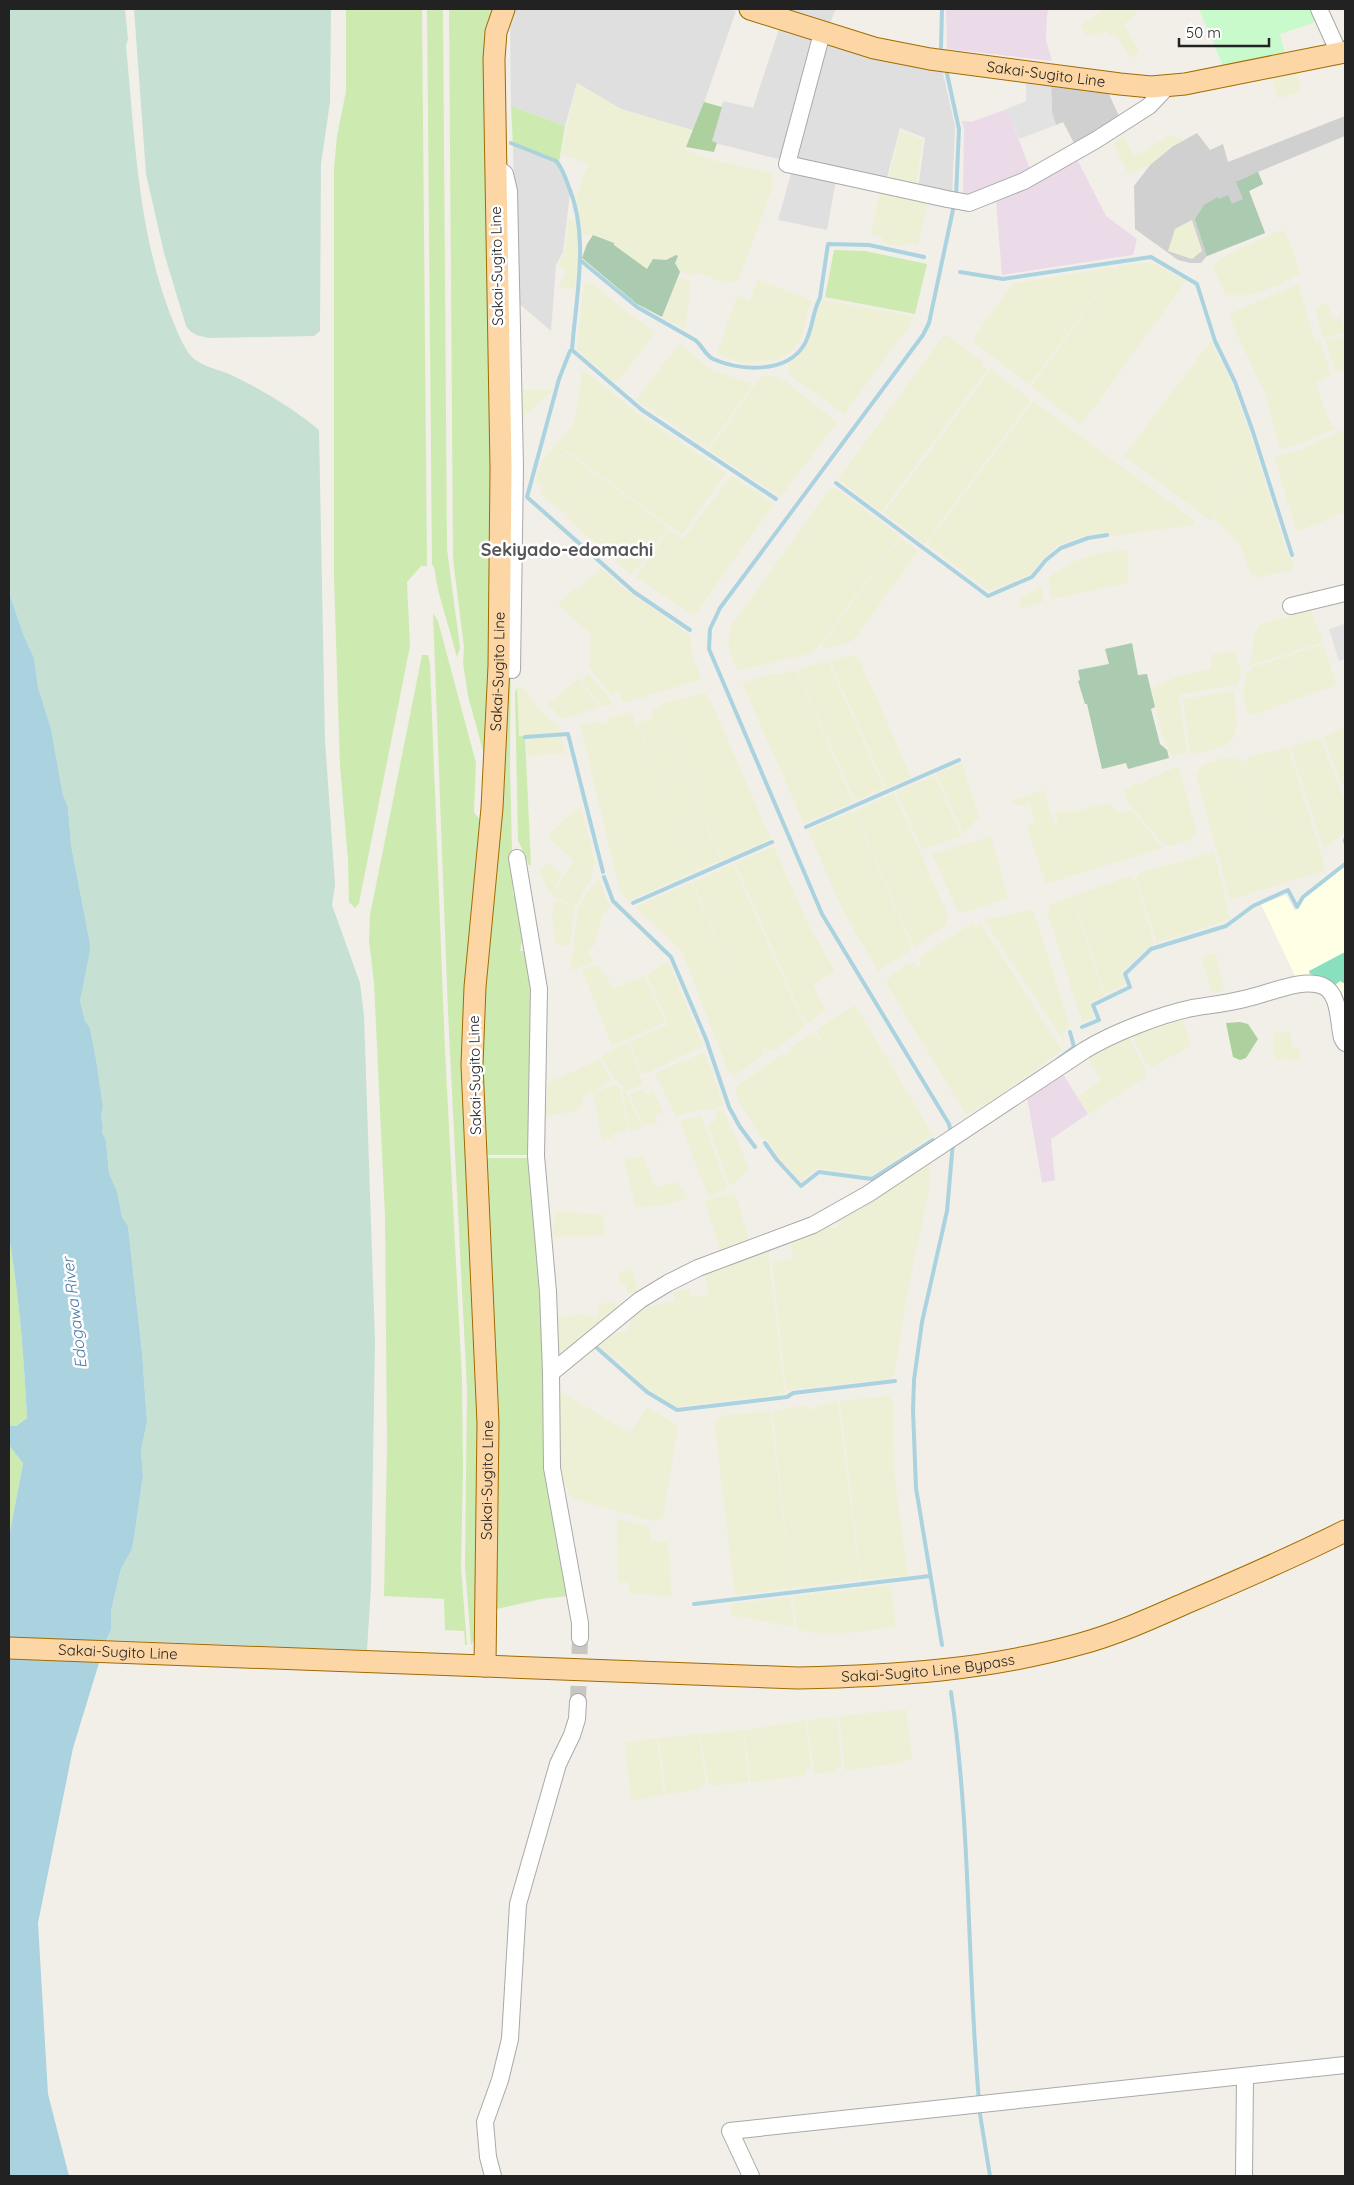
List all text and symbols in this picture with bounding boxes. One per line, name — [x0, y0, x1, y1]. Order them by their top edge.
scale bar — [1179, 15, 1269, 47]
text: 50 m — [1186, 23, 1221, 42]
street label: Sakai-Sugito Line — [985, 57, 1107, 91]
street label: Sakai-Sugito Line — [486, 206, 507, 326]
district label: Sekiyado-edomachi — [481, 538, 653, 561]
street label: Sakai-Sugito Line — [486, 611, 509, 732]
street label: Sakai-Sugito Line — [464, 1015, 485, 1135]
water label: Edogawa River — [57, 1254, 91, 1370]
street label: Sakai-Sugito Line — [477, 1420, 497, 1540]
street label: Sakai-Sugito Line — [58, 1640, 178, 1663]
street label: Sakai-Sugito Line Bypass — [841, 1649, 1016, 1686]

